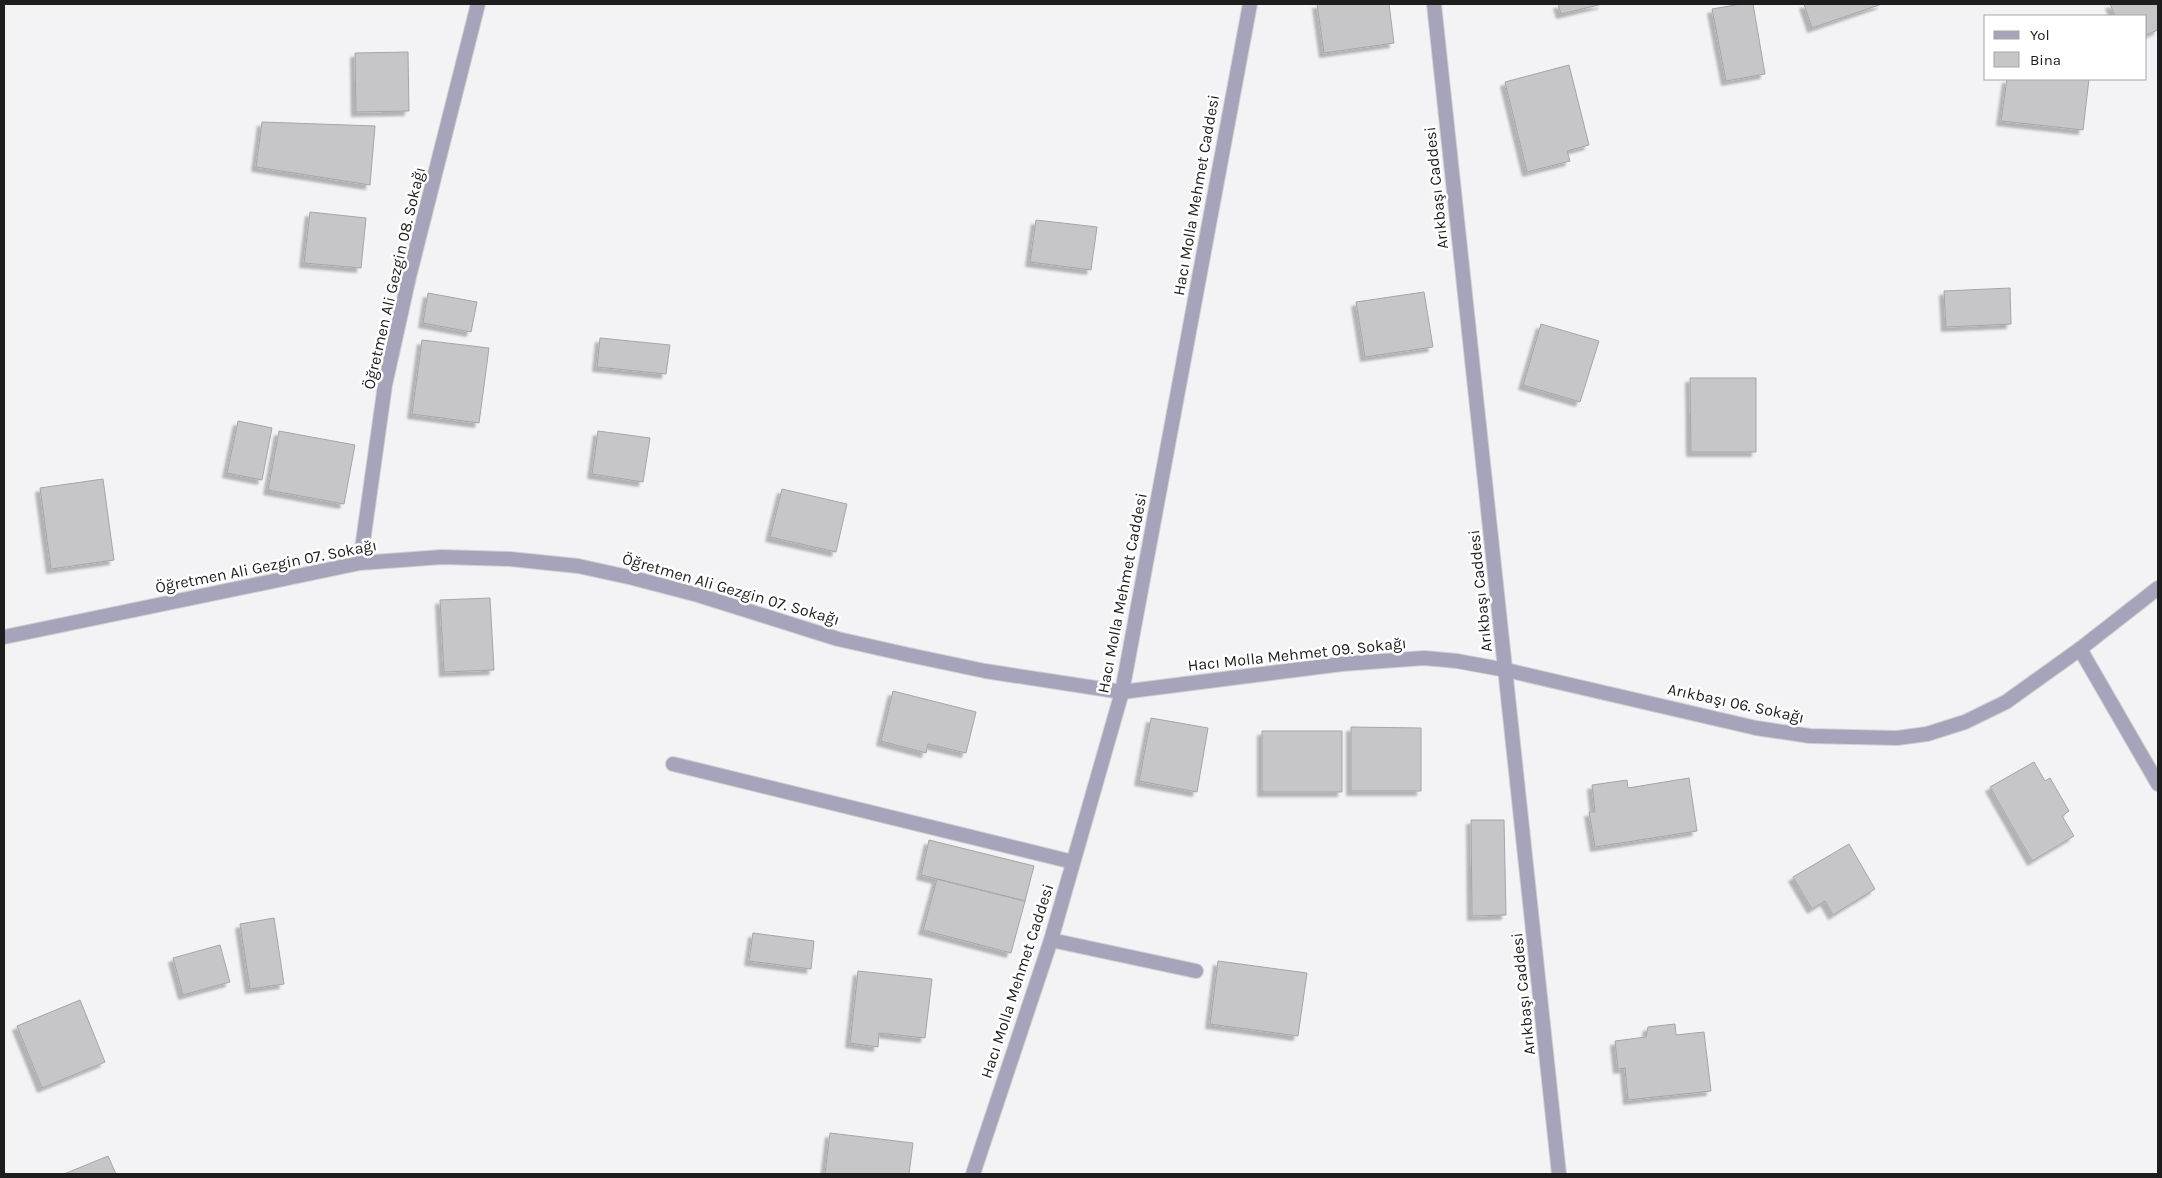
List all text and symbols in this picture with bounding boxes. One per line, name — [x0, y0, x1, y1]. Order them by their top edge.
legend — [1984, 15, 2147, 80]
text: Yol — [2030, 26, 2050, 44]
text: Bina — [2030, 51, 2061, 69]
street label: Hacı Molla Mehmet Caddesi — [1169, 93, 1223, 297]
street label: Arıkbaşı Caddesi — [1420, 126, 1452, 250]
street label: Öğretmen Ali Gezgin 08. Sokağı — [359, 165, 429, 391]
street label: Hacı Molla Mehmet Caddesi — [1093, 491, 1151, 695]
street label: Arıkbaşı Caddesi — [1464, 529, 1496, 653]
street label: Öğretmen Ali Gezgin 07. Sokağı — [154, 535, 378, 597]
street label: Öğretmen Ali Gezgin 07. Sokağı — [620, 549, 842, 629]
street label: Hacı Molla Mehmet 09. Sokağı — [1187, 633, 1407, 675]
street label: Arıkbaşı 06. Sokağı — [1666, 679, 1806, 727]
street label: Hacı Molla Mehmet Caddesi — [977, 881, 1057, 1081]
street label: Arıkbaşı Caddesi — [1507, 932, 1539, 1056]

